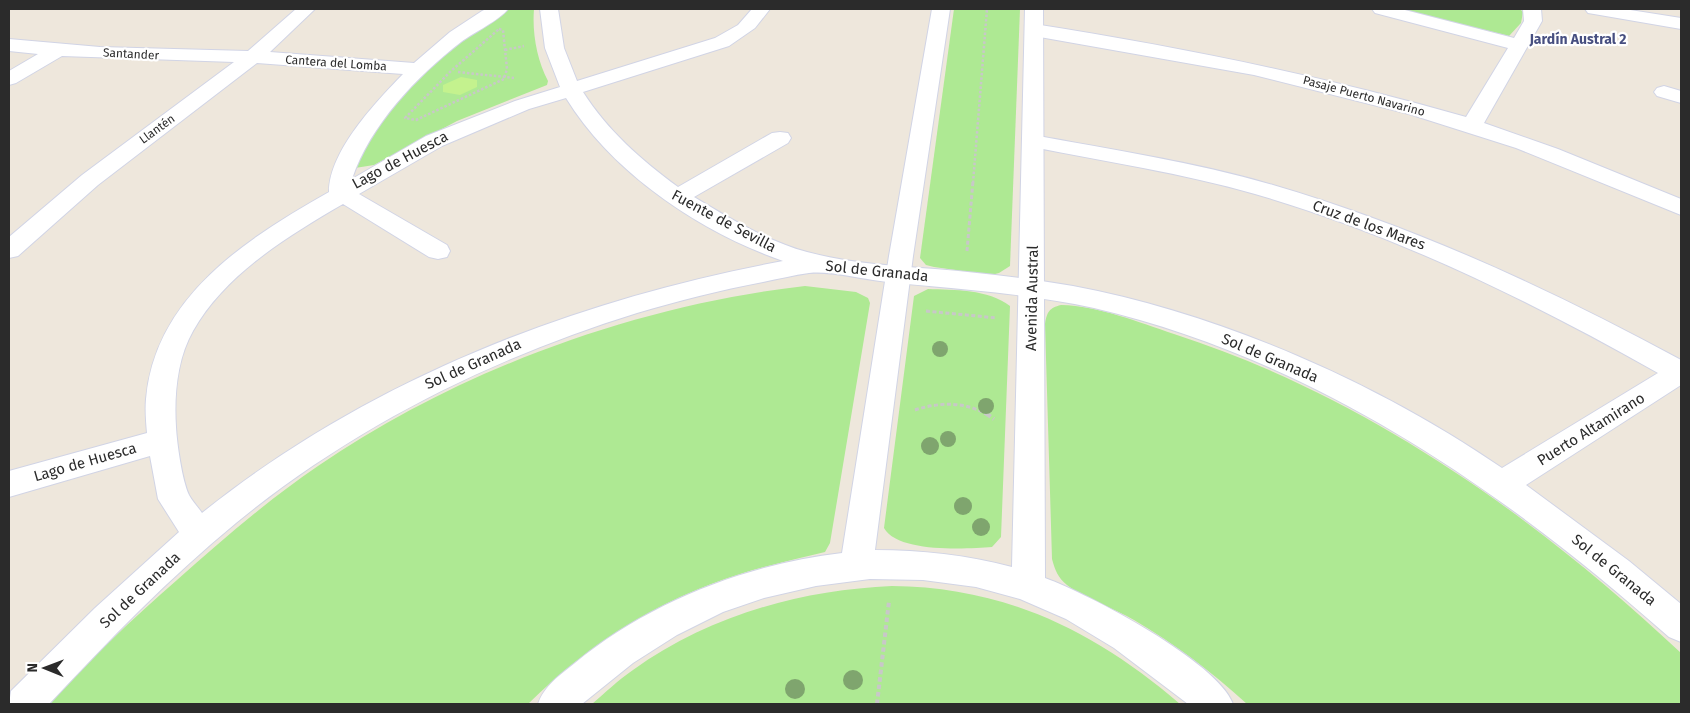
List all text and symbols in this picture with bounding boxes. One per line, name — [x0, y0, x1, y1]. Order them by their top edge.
district label: Jardín Austral 2 — [1528, 31, 1627, 48]
street label: Santander — [103, 46, 160, 62]
street label: Cantera del Lomba — [285, 52, 387, 74]
street label: Pasaje Puerto Navarino — [1301, 73, 1427, 119]
street label: Llantén — [136, 111, 178, 147]
street label: Lago de Huesca — [349, 127, 451, 193]
street label: Fuente de Sevilla — [669, 186, 779, 256]
street label: Cruz de los Mares — [1310, 196, 1428, 254]
street label: Avenida Austral — [1022, 244, 1042, 351]
street label: Sol de Granada — [825, 257, 929, 285]
street label: Sol de Granada — [1219, 330, 1321, 386]
street label: Sol de Granada — [422, 335, 524, 393]
street label: Puerto Altamirano — [1534, 389, 1648, 469]
street label: Lago de Huesca — [32, 439, 138, 485]
street label: Sol de Granada — [1568, 530, 1660, 610]
street label: Sol de Granada — [96, 548, 184, 632]
north arrow — [20, 643, 70, 693]
text: N — [24, 663, 41, 673]

